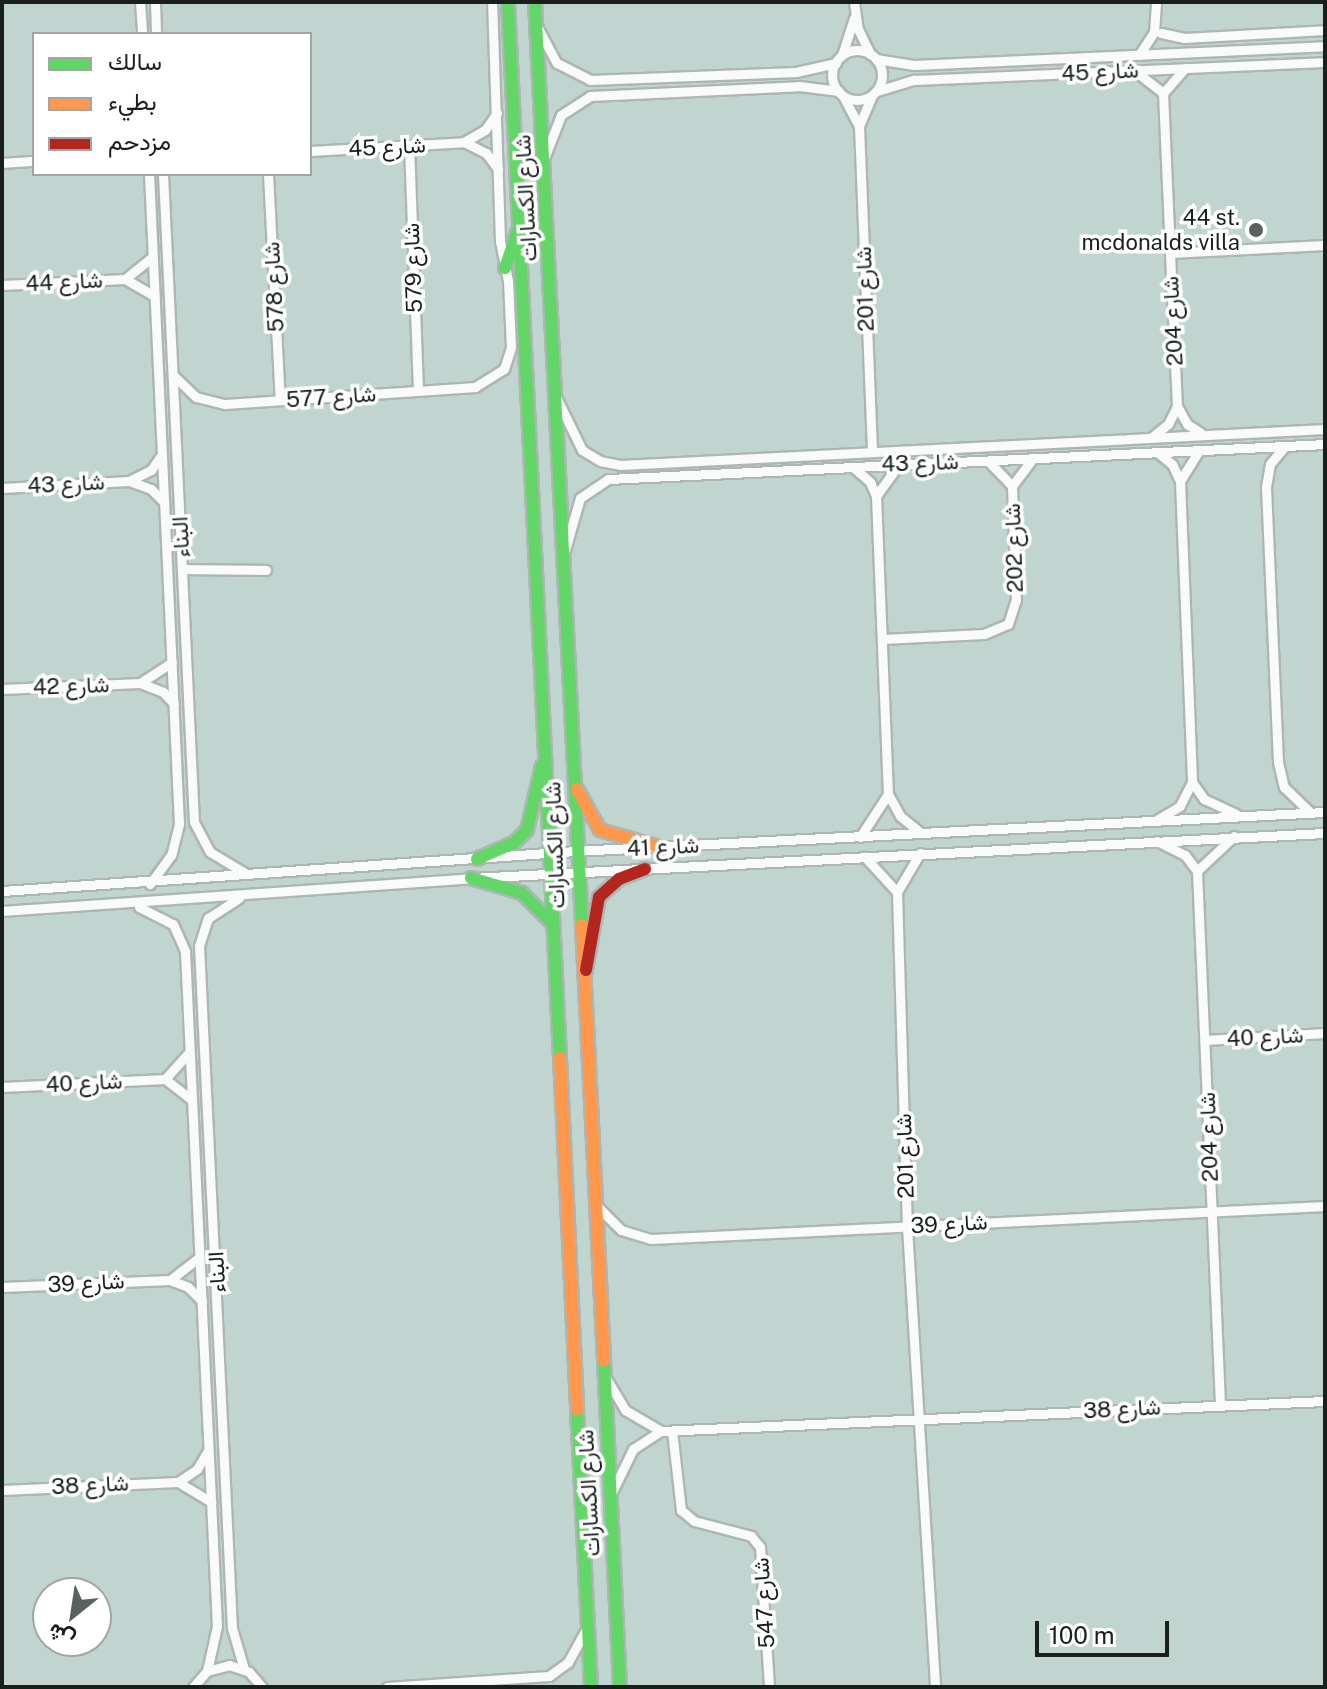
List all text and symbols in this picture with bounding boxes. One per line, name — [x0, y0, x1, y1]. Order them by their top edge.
legend — [32, 32, 312, 176]
text: سالك — [108, 47, 162, 75]
street label: شارع 45 — [1061, 57, 1139, 87]
text: بطيء — [108, 87, 157, 115]
text: مزدحم — [108, 127, 171, 155]
street label: شارع 45 — [348, 132, 426, 162]
street label: شارع الكسارات — [509, 134, 543, 262]
place label: 44 st. mcdonalds villa — [1081, 204, 1240, 256]
marker: 44 st. mcdonalds villa — [1247, 221, 1265, 239]
street label: شارع 579 — [398, 222, 428, 314]
street label: شارع 578 — [258, 241, 290, 333]
street label: شارع 201 — [850, 246, 880, 332]
street label: شارع 44 — [25, 267, 103, 297]
street label: شارع 204 — [1157, 275, 1189, 367]
street label: شارع 577 — [285, 381, 377, 413]
street label: شارع 43 — [881, 448, 959, 478]
street label: شارع 43 — [27, 469, 105, 499]
street label: شارع 202 — [999, 503, 1029, 593]
street label: البناء — [167, 516, 195, 558]
street label: شارع 42 — [32, 671, 110, 701]
street label: شارع الكسارات — [540, 781, 570, 909]
street label: شارع 41 — [626, 832, 700, 862]
street label: شارع 40 — [1226, 1022, 1304, 1052]
street label: شارع 40 — [45, 1068, 123, 1098]
street label: شارع 204 — [1194, 1092, 1224, 1182]
street label: شارع 201 — [890, 1113, 920, 1199]
street label: شارع 39 — [910, 1209, 988, 1239]
street label: البناء — [203, 1251, 231, 1293]
street label: شارع 39 — [47, 1268, 125, 1298]
street label: شارع 38 — [1083, 1394, 1161, 1424]
street label: شارع الكسارات — [572, 1429, 606, 1557]
street label: شارع 38 — [51, 1470, 129, 1500]
street label: شارع 547 — [748, 1557, 780, 1649]
north arrow — [32, 1577, 112, 1657]
scale bar — [1039, 1605, 1173, 1655]
text: ش — [43, 1618, 79, 1654]
text: 100 m — [1049, 1621, 1115, 1649]

